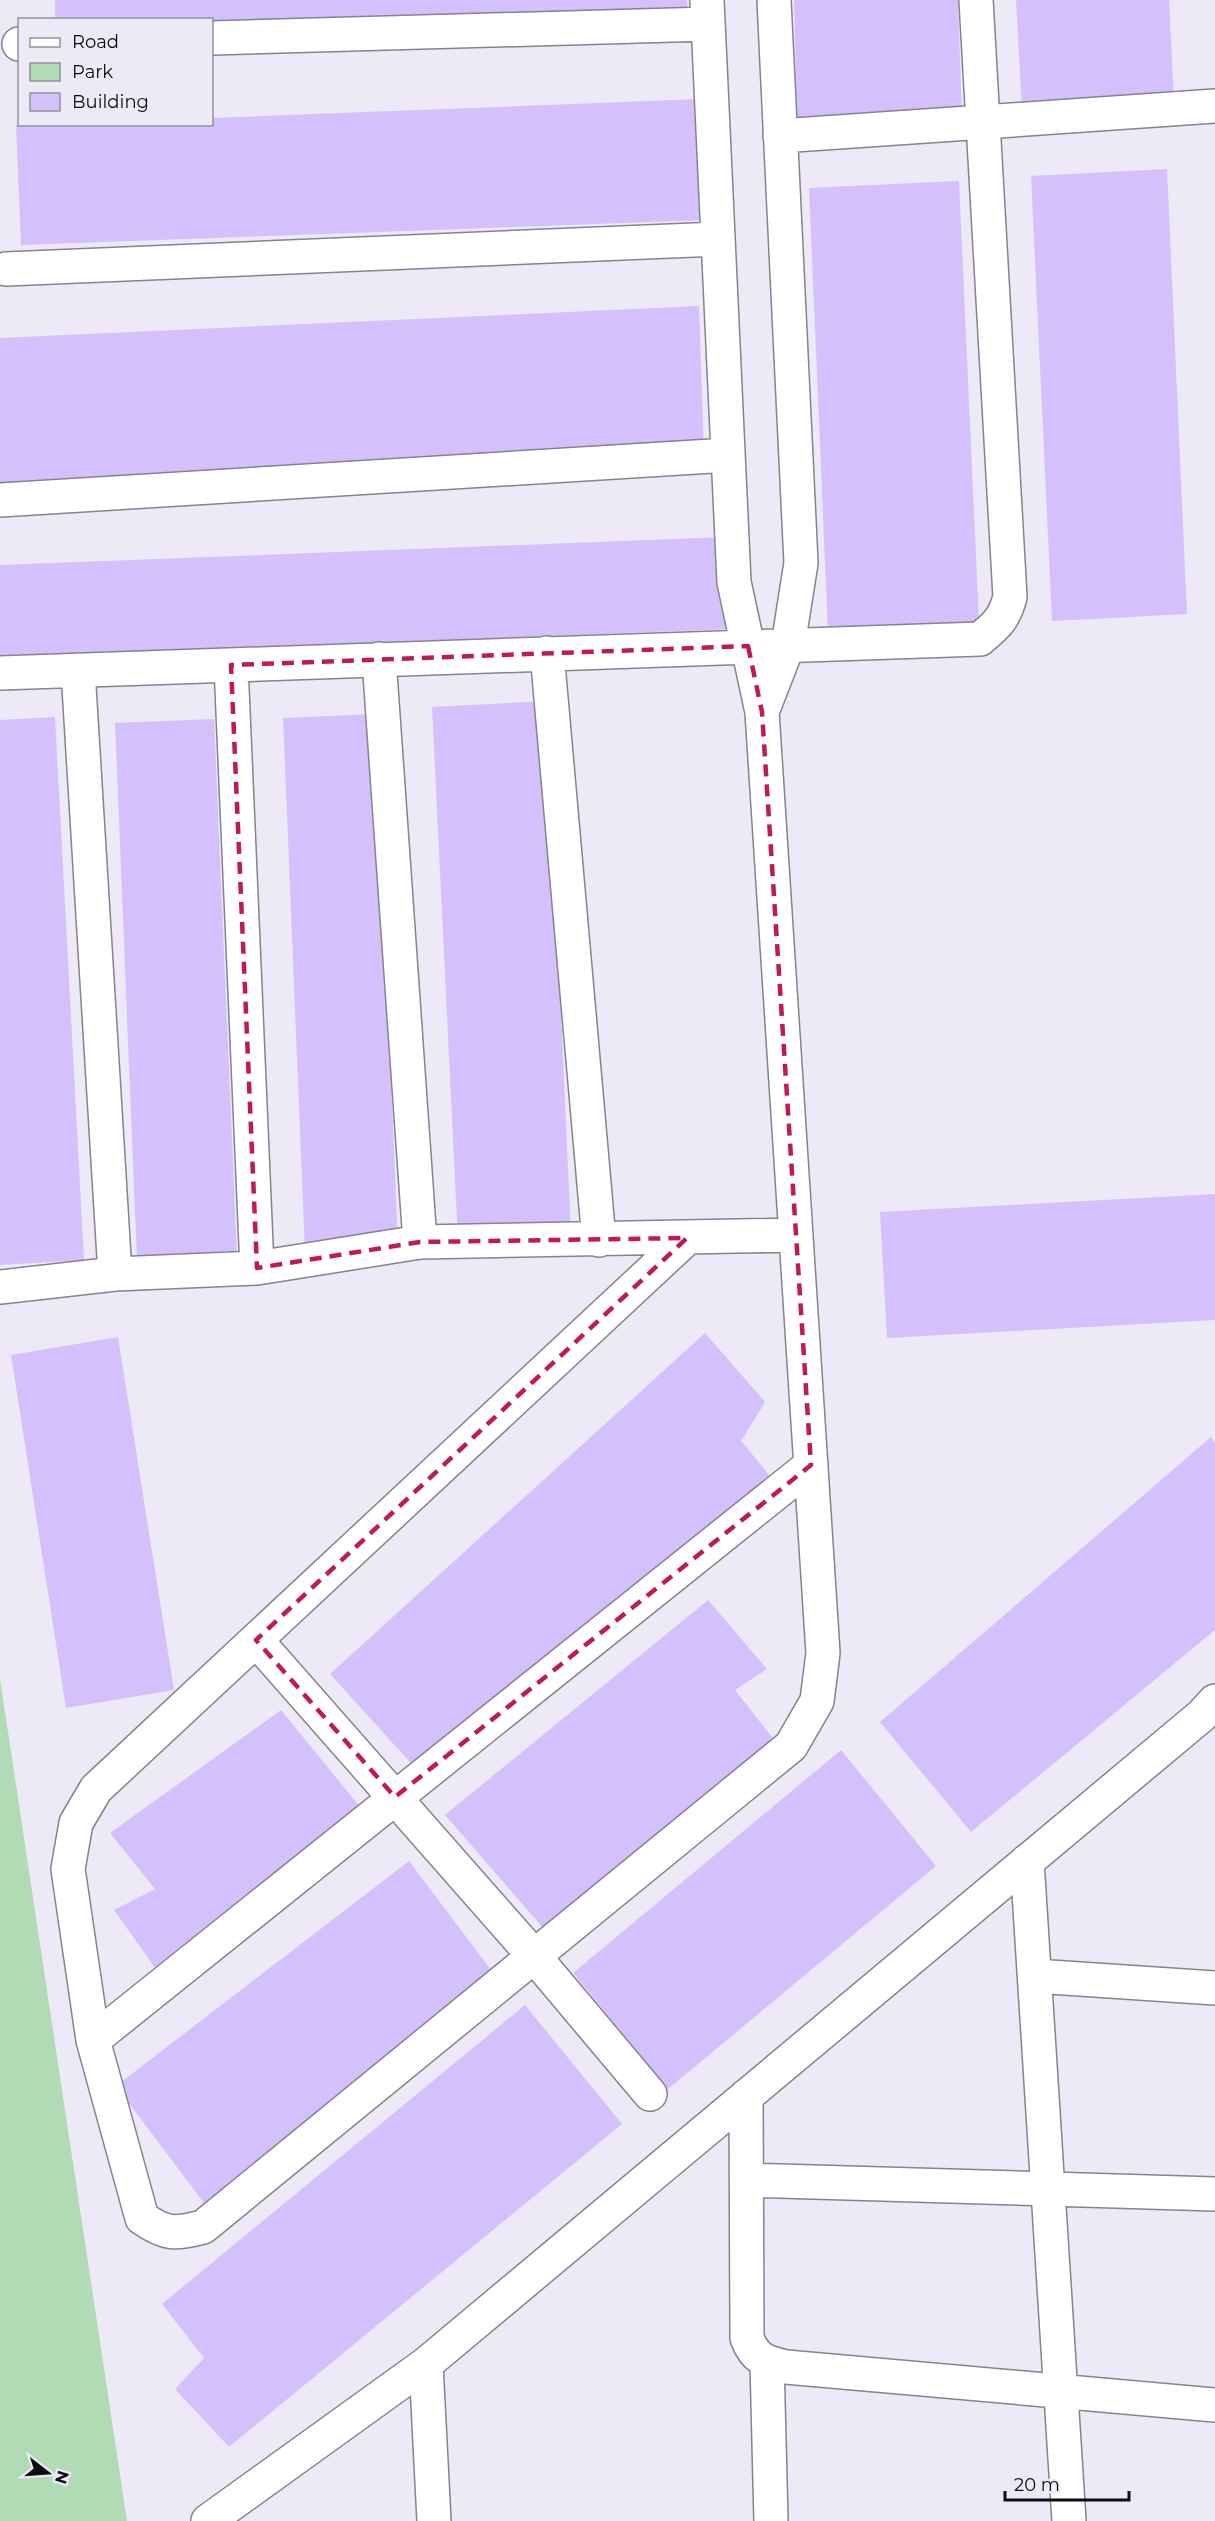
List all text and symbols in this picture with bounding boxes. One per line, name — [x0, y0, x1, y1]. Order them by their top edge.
legend — [18, 18, 213, 126]
text: Road — [72, 31, 119, 53]
text: Park — [72, 61, 113, 83]
text: Building — [72, 91, 149, 113]
north arrow — [18, 2443, 78, 2503]
scale bar — [1005, 2464, 1130, 2502]
text: N — [51, 2468, 73, 2486]
text: 20 m — [1014, 2474, 1060, 2496]

